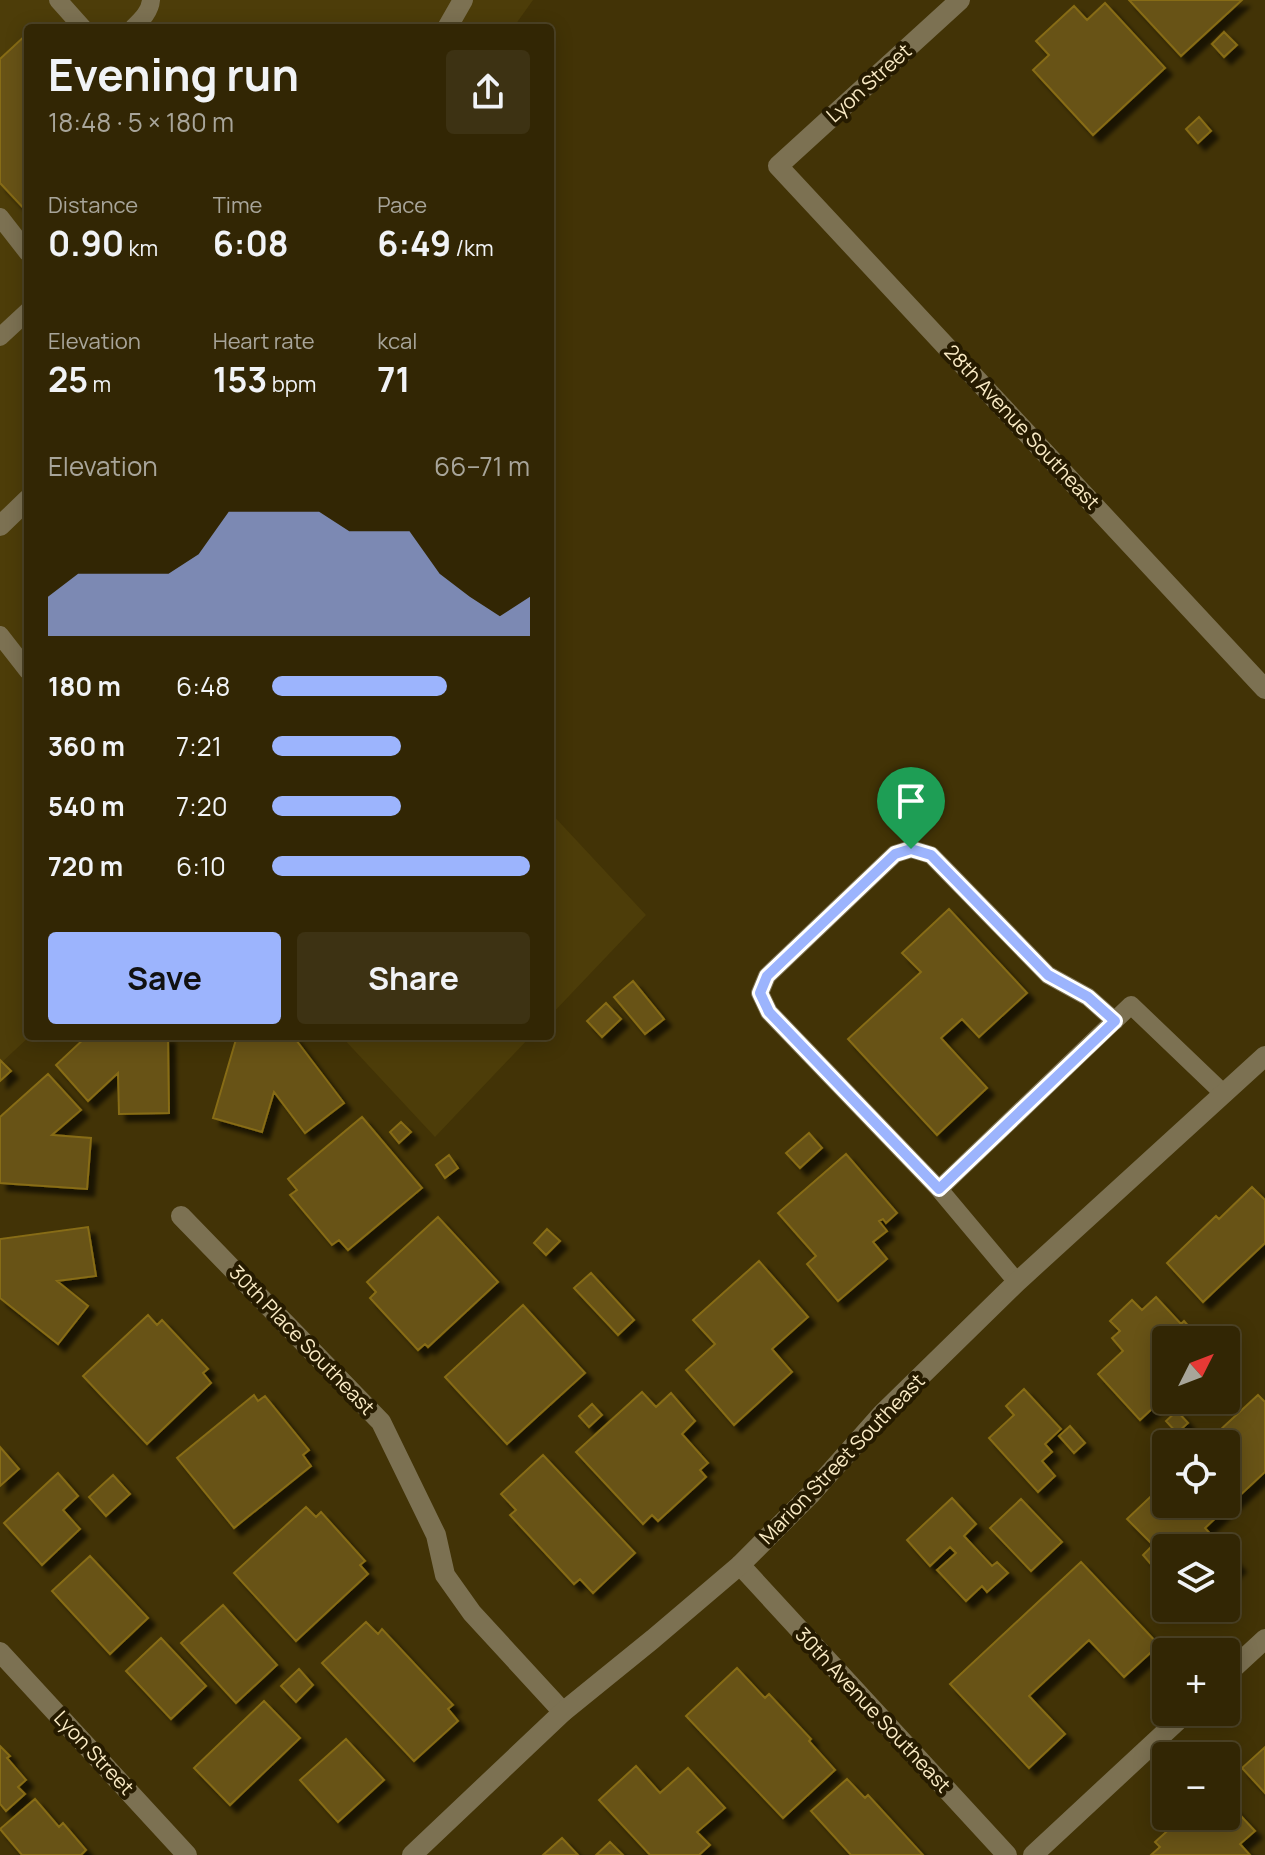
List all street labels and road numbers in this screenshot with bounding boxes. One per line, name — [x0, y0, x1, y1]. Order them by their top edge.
street label: Lyon Street — [820, 37, 917, 128]
street label: 28th Avenue Southeast — [939, 338, 1106, 515]
street label: 30th Place Southeast — [224, 1259, 381, 1420]
street label: Marion Street Southeast — [753, 1368, 930, 1550]
street label: 30th Avenue Southeast — [790, 1621, 957, 1798]
street label: Lyon Street — [48, 1705, 140, 1801]

